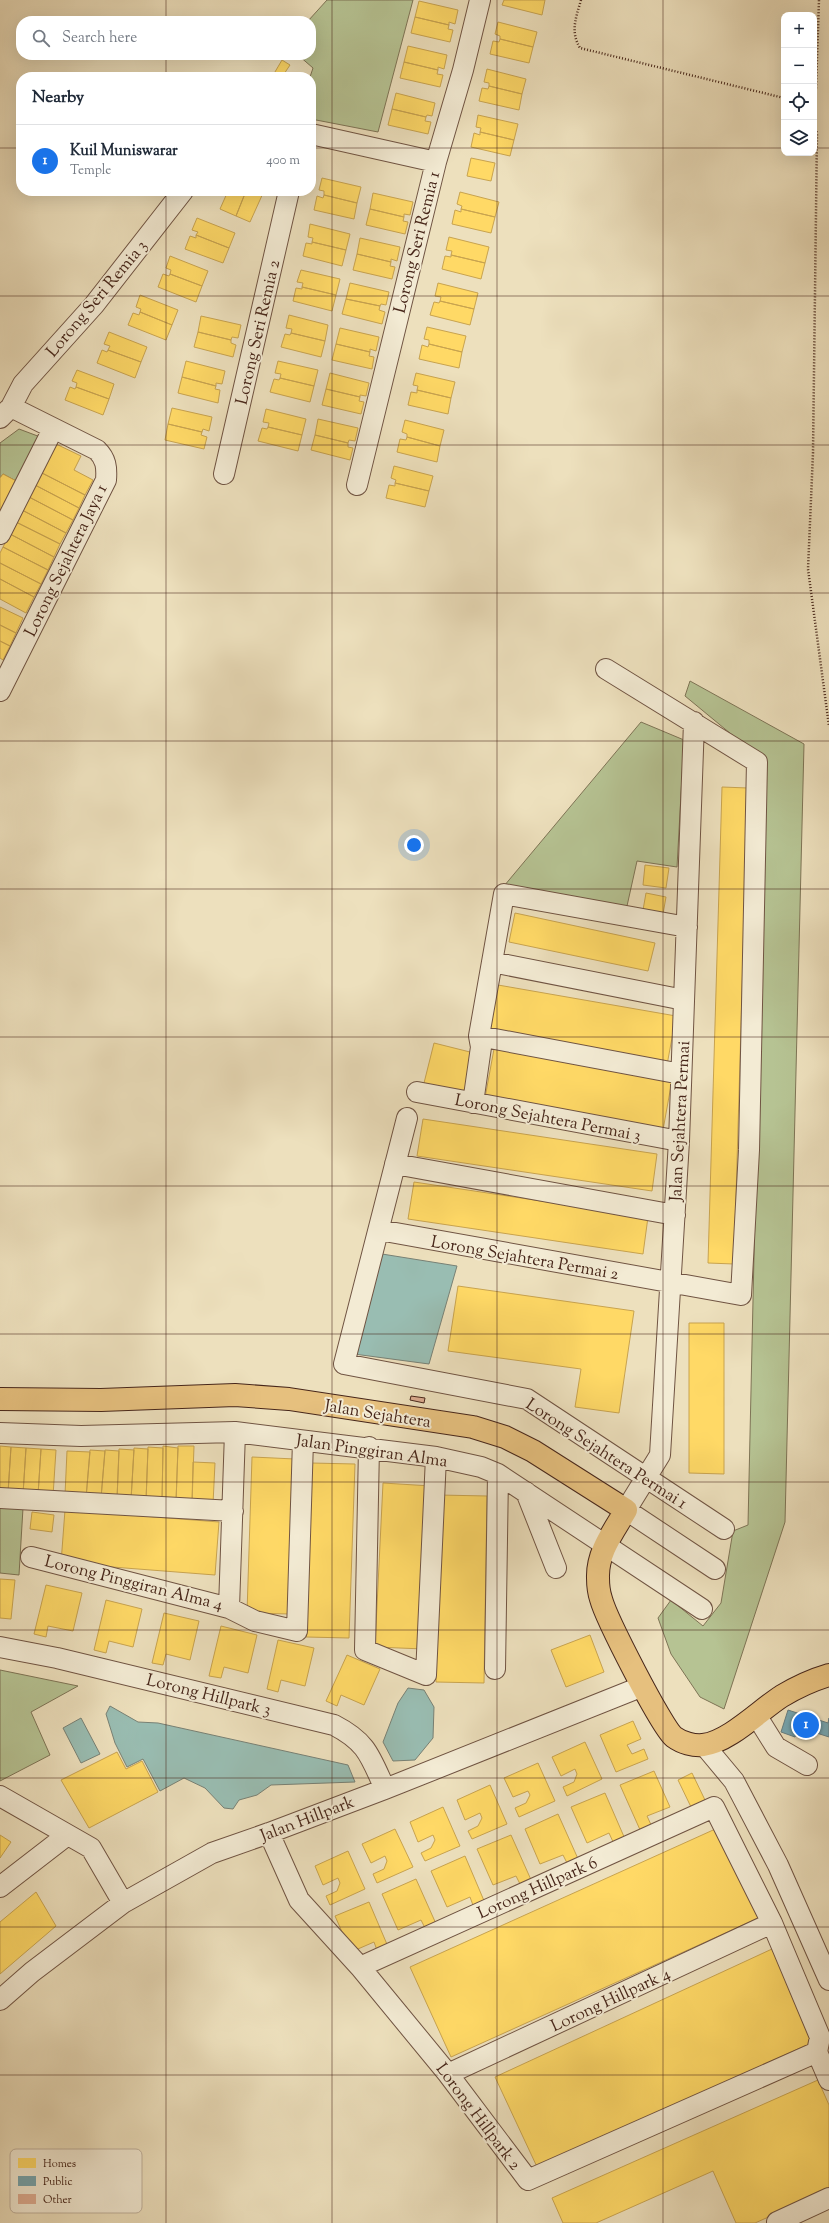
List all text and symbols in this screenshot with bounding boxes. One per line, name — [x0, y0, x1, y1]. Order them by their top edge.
map controls — [781, 12, 817, 156]
button: + — [781, 12, 817, 48]
search box — [16, 16, 316, 60]
icon: search — [30, 27, 52, 49]
text: Search here — [62, 28, 137, 49]
button: − — [781, 48, 817, 84]
button: locate — [781, 84, 817, 120]
text: Nearby — [32, 86, 84, 110]
button: layers — [781, 120, 817, 156]
text: Kuil Muniswarar — [70, 141, 178, 162]
text: 1 — [43, 152, 47, 170]
text: 400 m — [266, 152, 300, 170]
text: Temple — [70, 162, 111, 180]
street label: Lorong Seri Remia 1 — [389, 169, 447, 316]
street label: Lorong Seri Remia 3 — [41, 235, 154, 363]
street label: Lorong Seri Remia 2 — [231, 258, 287, 407]
street label: Lorong Sejahtera Jaya 1 — [19, 480, 114, 641]
your location — [404, 835, 424, 855]
street label: Jalan Sejahtera Permai — [665, 1040, 697, 1203]
street label: Lorong Sejahtera Permai 3 — [452, 1089, 643, 1149]
street label: Lorong Sejahtera Permai 2 — [429, 1231, 621, 1287]
street label: Lorong Sejahtera Permai 1 — [520, 1393, 692, 1516]
street label: Jalan Sejahtera — [322, 1395, 433, 1435]
street label: Jalan Pinggiran Alma — [293, 1429, 449, 1475]
street label: Lorong Pinggiran Alma 4 — [42, 1550, 226, 1618]
street label: Lorong Hillpark 3 — [144, 1669, 273, 1723]
pin: 1 — [793, 1710, 819, 1740]
street label: Jalan Hillpark — [256, 1791, 358, 1849]
street label: Lorong Hillpark 6 — [474, 1852, 602, 1926]
street label: Lorong Hillpark 4 — [547, 1962, 675, 2039]
street label: Lorong Hillpark 2 — [429, 2059, 526, 2176]
legend — [10, 2149, 142, 2213]
text: Homes — [43, 2156, 76, 2172]
text: Public — [43, 2174, 72, 2190]
text: Other — [43, 2192, 72, 2208]

